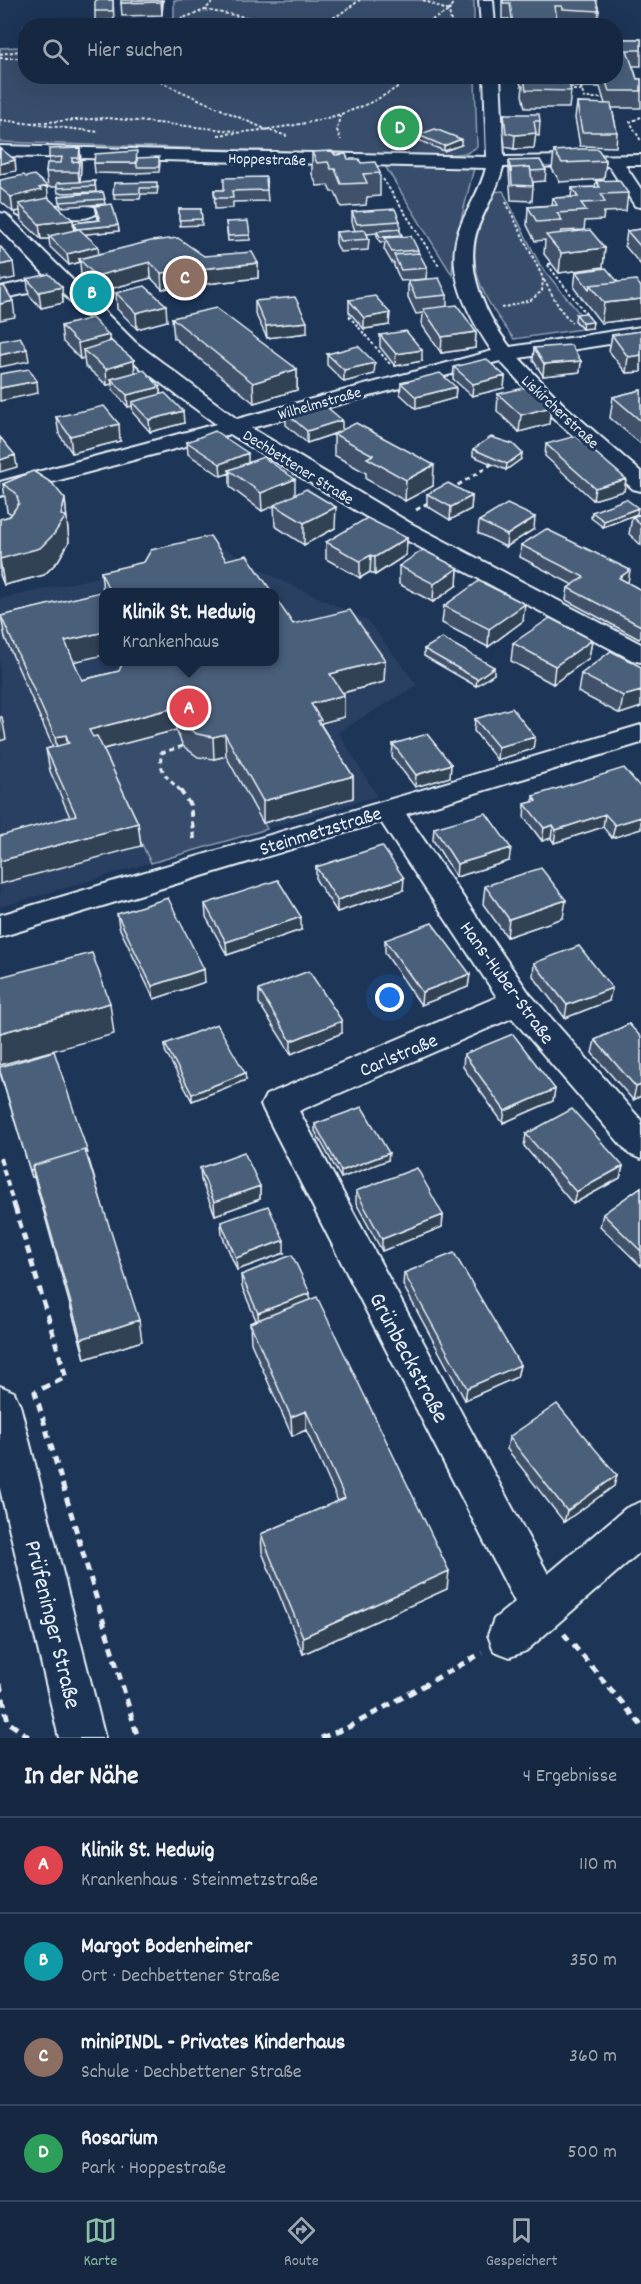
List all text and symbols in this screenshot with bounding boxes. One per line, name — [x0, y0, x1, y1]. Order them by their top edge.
search box — [18, 18, 623, 84]
icon: search — [39, 35, 72, 68]
text: Hier suchen — [87, 36, 183, 67]
pin: D — [380, 106, 420, 150]
street label: Hoppestraße — [228, 148, 306, 173]
pin: C — [166, 256, 204, 300]
pin: B — [72, 270, 112, 316]
street label: Liskircherstraße — [515, 371, 603, 455]
street label: Wilhelmstraße — [275, 382, 364, 427]
street label: Dechbettener Straße — [238, 425, 358, 512]
popup — [99, 588, 279, 666]
text: Klinik St. Hedwig — [122, 598, 256, 629]
text: Krankenhaus — [122, 629, 219, 657]
pin: A — [170, 686, 208, 730]
street label: Steinmetzstraße — [256, 801, 386, 865]
street label: Hans-Huber-Straße — [451, 916, 560, 1051]
your location — [375, 983, 404, 1012]
street label: Carlstraße — [356, 1028, 443, 1086]
street label: Grünbeckstraße — [359, 1287, 456, 1430]
street label: Prüfeninger Straße — [14, 1537, 88, 1713]
text: In der Nähe — [24, 1759, 138, 1796]
text: 4 Ergebnisse — [523, 1763, 617, 1791]
text: Klinik St. Hedwig — [81, 1836, 214, 1867]
text: A — [38, 1851, 49, 1879]
text: 110 m — [579, 1851, 617, 1879]
text: Krankenhaus · Steinmetzstraße — [81, 1867, 318, 1895]
text: Margot Bodenheimer — [81, 1932, 252, 1963]
text: B — [39, 1947, 48, 1975]
text: 350 m — [570, 1947, 617, 1975]
text: Ort · Dechbettener Straße — [81, 1963, 280, 1991]
text: miniPINDL - Privates Kinderhaus — [81, 2028, 345, 2059]
text: C — [39, 2043, 48, 2071]
text: 360 m — [569, 2043, 617, 2071]
text: Schule · Dechbettener Straße — [81, 2059, 302, 2087]
text: Rosarium — [81, 2124, 158, 2155]
text: D — [38, 2139, 49, 2167]
text: 500 m — [568, 2139, 617, 2167]
text: Park · Hoppestraße — [81, 2155, 226, 2183]
tab: Karte — [83, 2214, 117, 2273]
tab: Route — [284, 2214, 319, 2273]
tab: Gespeichert — [486, 2214, 558, 2273]

